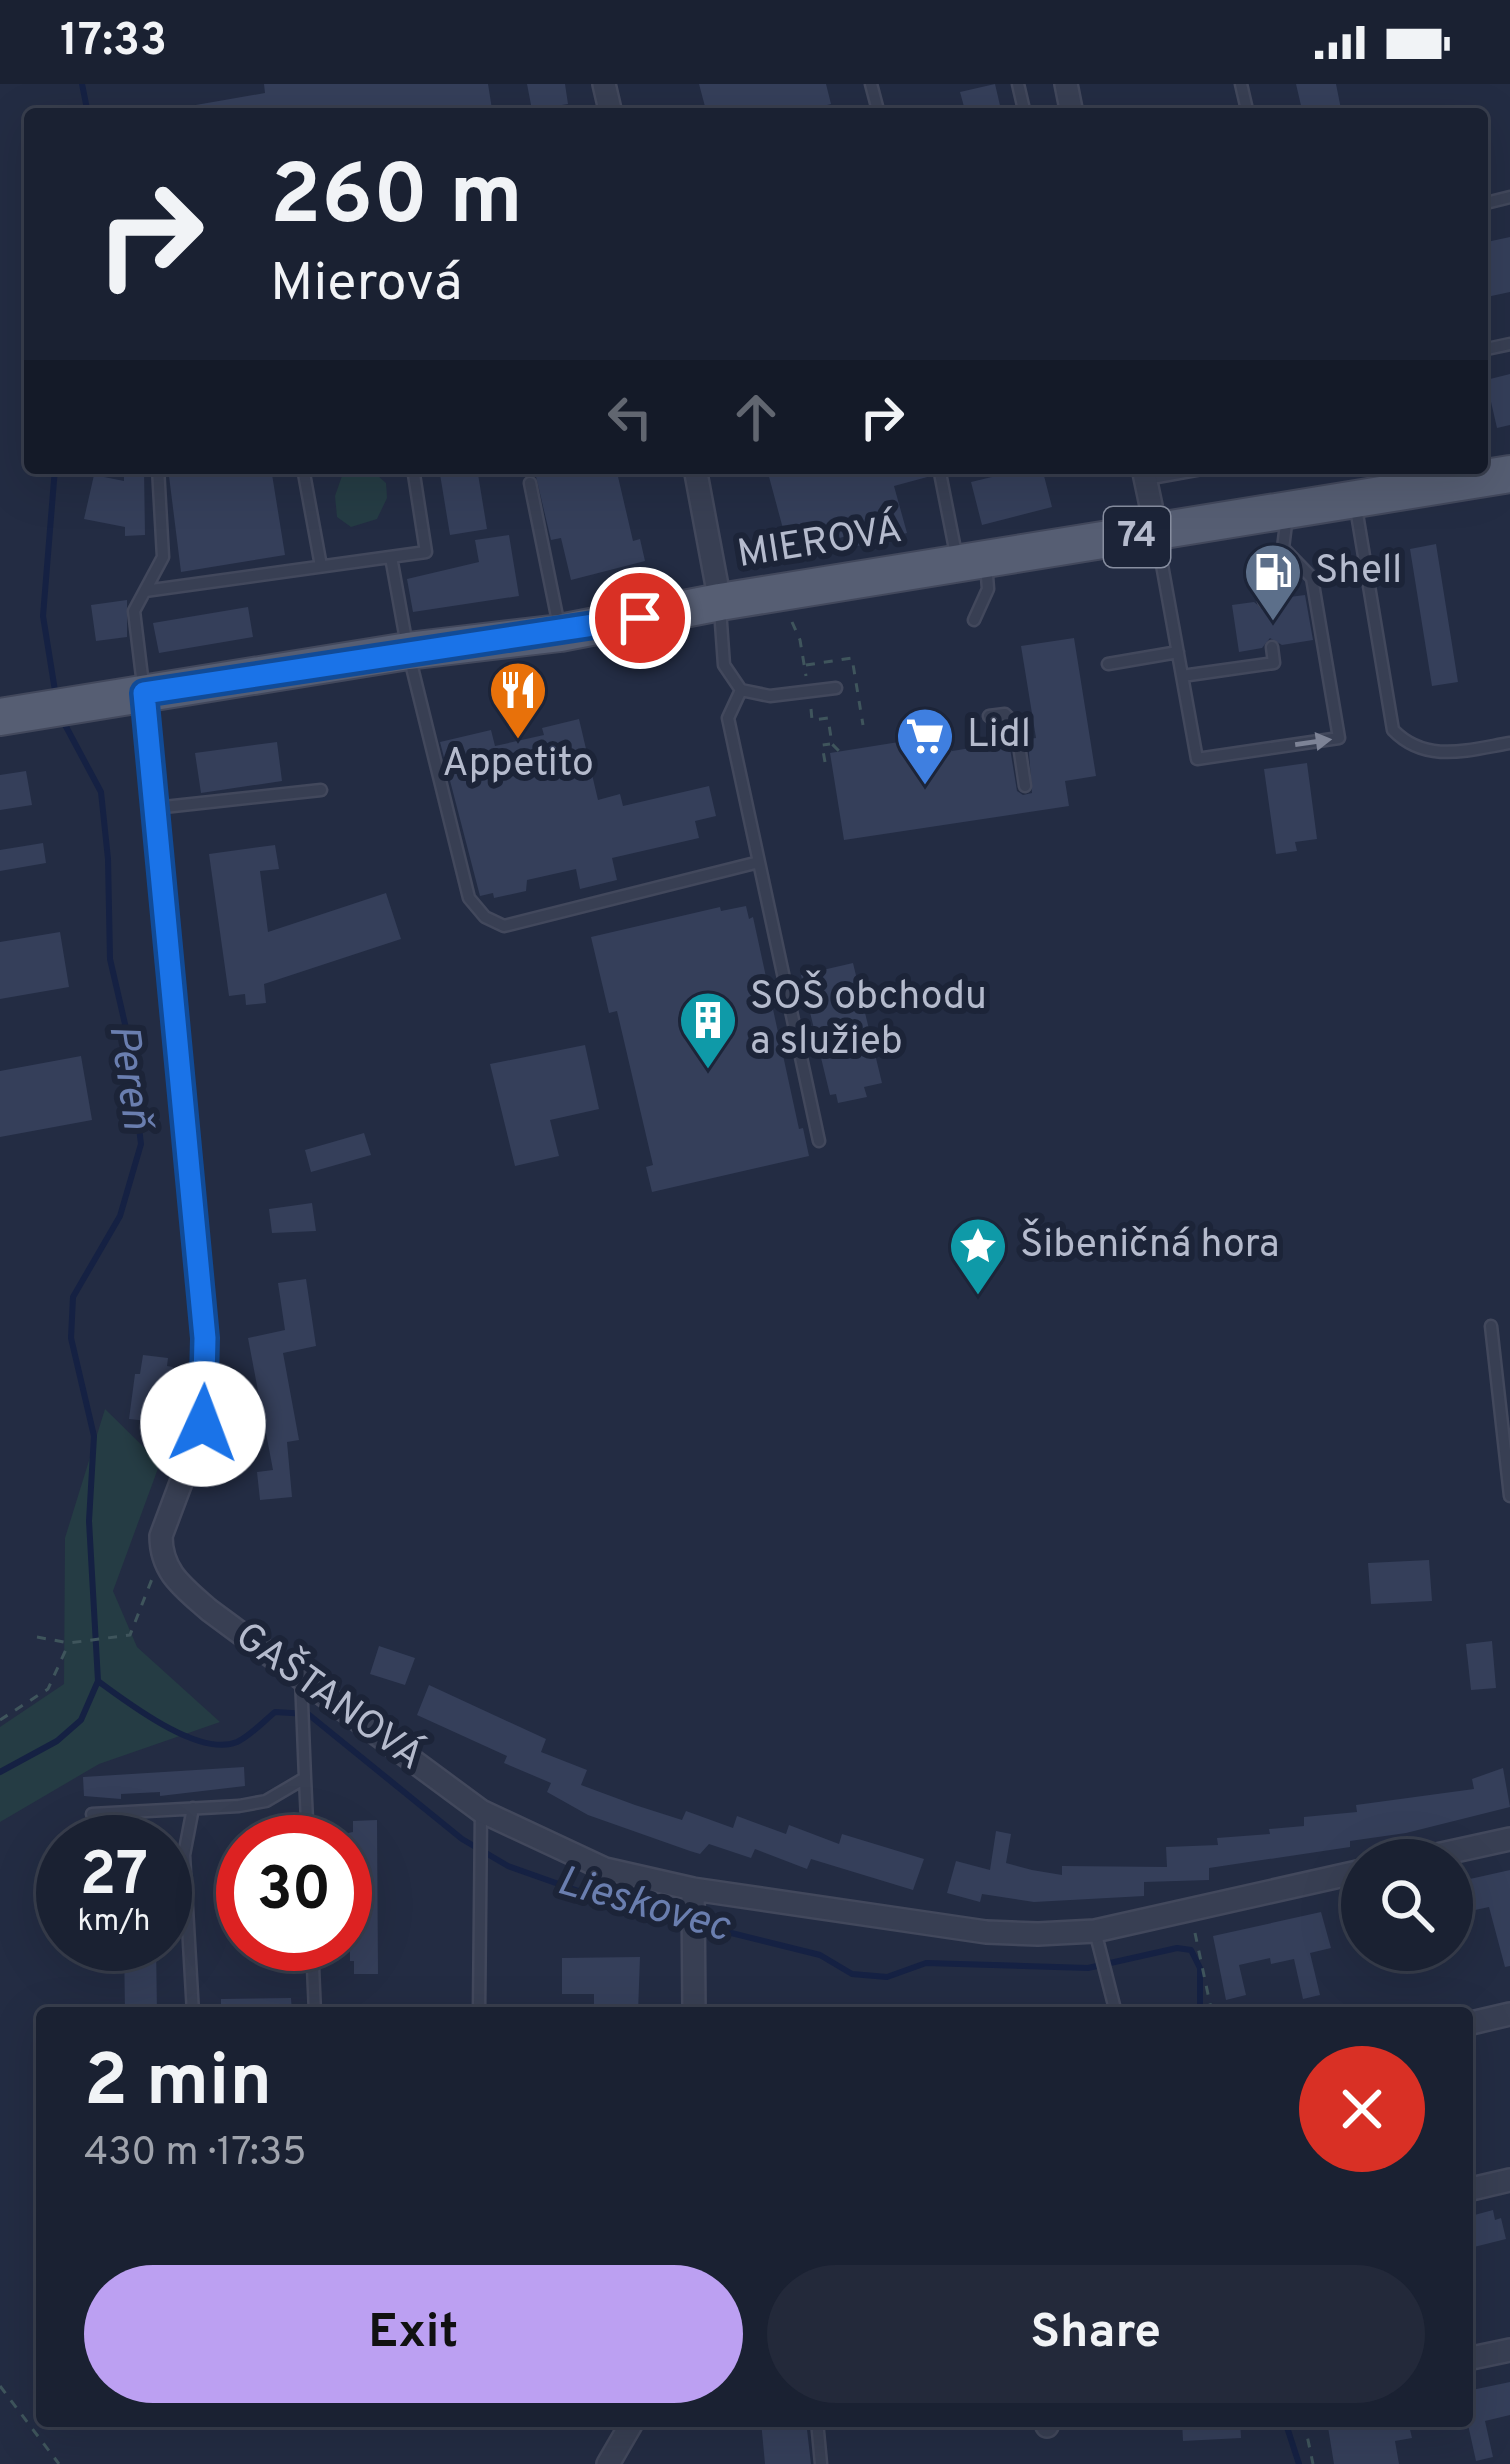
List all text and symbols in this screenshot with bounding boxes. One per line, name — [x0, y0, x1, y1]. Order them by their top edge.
text: 17:33 — [60, 14, 167, 71]
text: 260 m — [270, 147, 523, 253]
icon: right — [72, 156, 228, 312]
text: Mierová — [270, 251, 462, 320]
icon: left — [597, 384, 663, 450]
icon: ahead — [723, 384, 789, 450]
icon: right — [849, 384, 915, 450]
street label: MIEROVÁ — [734, 504, 906, 581]
road number: 74 — [1104, 507, 1170, 567]
fuel station icon: Shell — [1242, 541, 1304, 623]
place label: Shell — [1315, 548, 1402, 597]
pin — [589, 567, 691, 669]
icon: arrive — [607, 585, 673, 651]
restaurant icon: Appetito — [487, 659, 549, 741]
supermarket icon: Lidl — [894, 705, 956, 787]
place label: Lidl — [967, 712, 1031, 761]
one-way arrow — [1294, 732, 1332, 751]
place label: Appetito — [442, 741, 594, 790]
place label: SOŠ obchodu a služieb — [750, 970, 987, 1068]
building icon: SOŠ obchodu a služieb — [677, 989, 739, 1071]
water label: Pereň — [94, 1021, 162, 1135]
place icon: Šibeničná hora — [947, 1215, 1009, 1297]
place label: Šibeničná hora — [1020, 1218, 1280, 1271]
position arrow — [140, 1361, 266, 1487]
street label: GAŠTANOVÁ — [224, 1610, 434, 1783]
speed limit sign: 30 — [216, 1815, 372, 1971]
map controls — [1341, 1839, 1473, 1971]
button: search — [1341, 1839, 1473, 1971]
text: 27 — [80, 1840, 148, 1916]
water label: Lieskovec — [551, 1856, 736, 1956]
text: km/h — [78, 1904, 150, 1941]
text: 2 min — [84, 2039, 272, 2131]
button: close — [1299, 2046, 1425, 2172]
text: 430 m · 17:35 — [84, 2130, 307, 2179]
button: Exit — [84, 2265, 743, 2403]
button: Share — [767, 2265, 1425, 2403]

